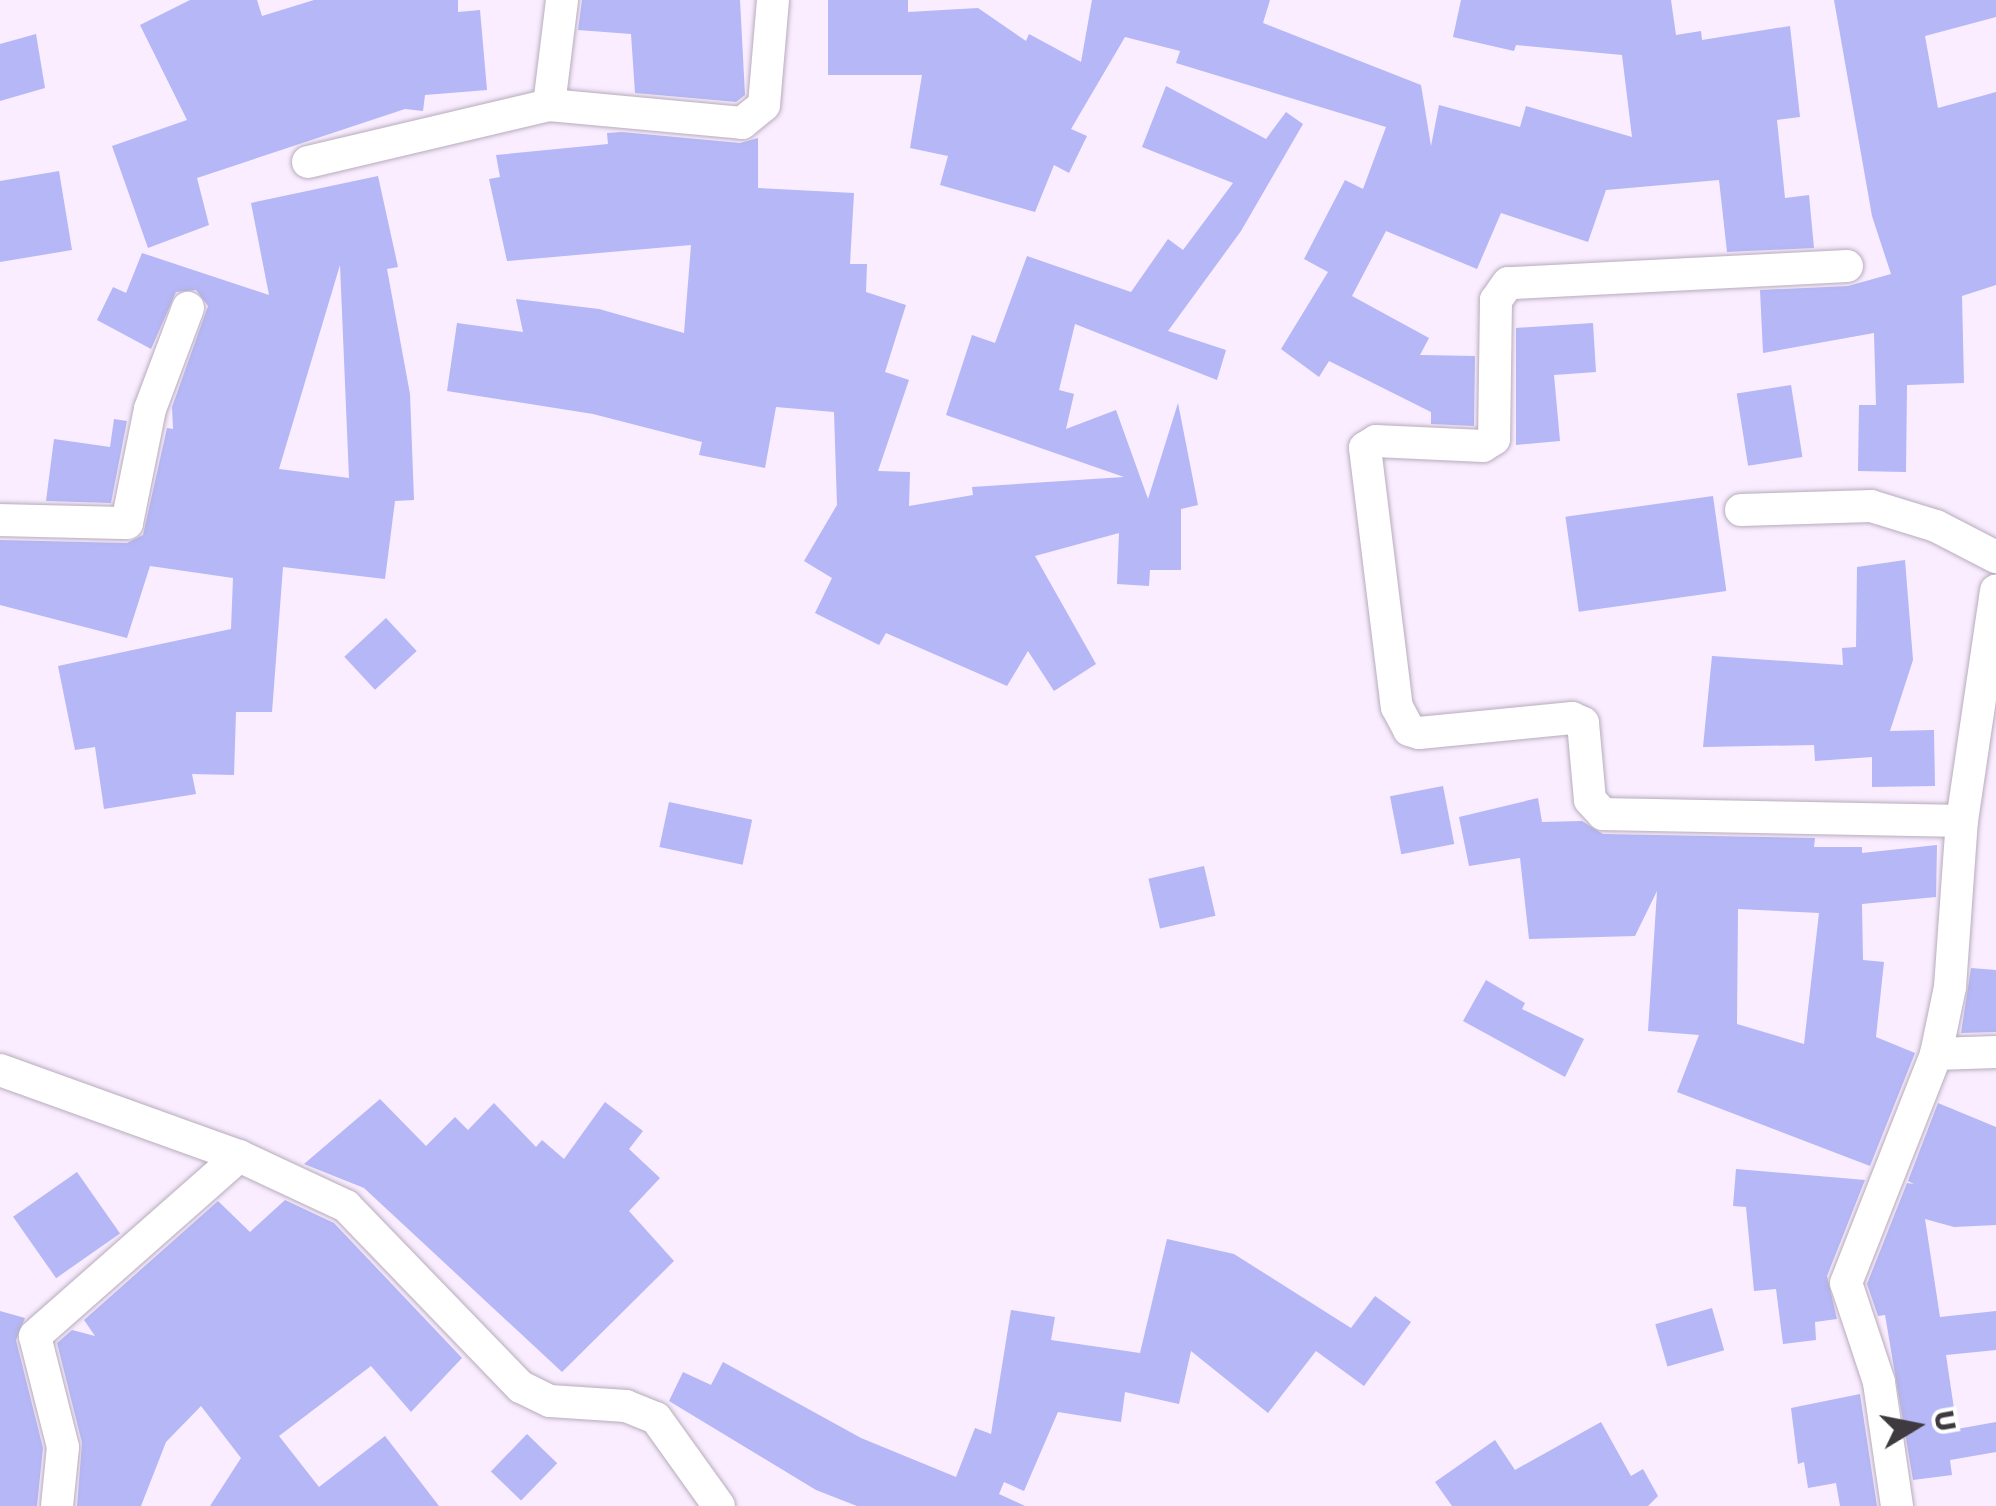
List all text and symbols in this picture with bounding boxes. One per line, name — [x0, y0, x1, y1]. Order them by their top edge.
north arrow — [1866, 1376, 1966, 1476]
text: U — [1928, 1408, 1964, 1434]

